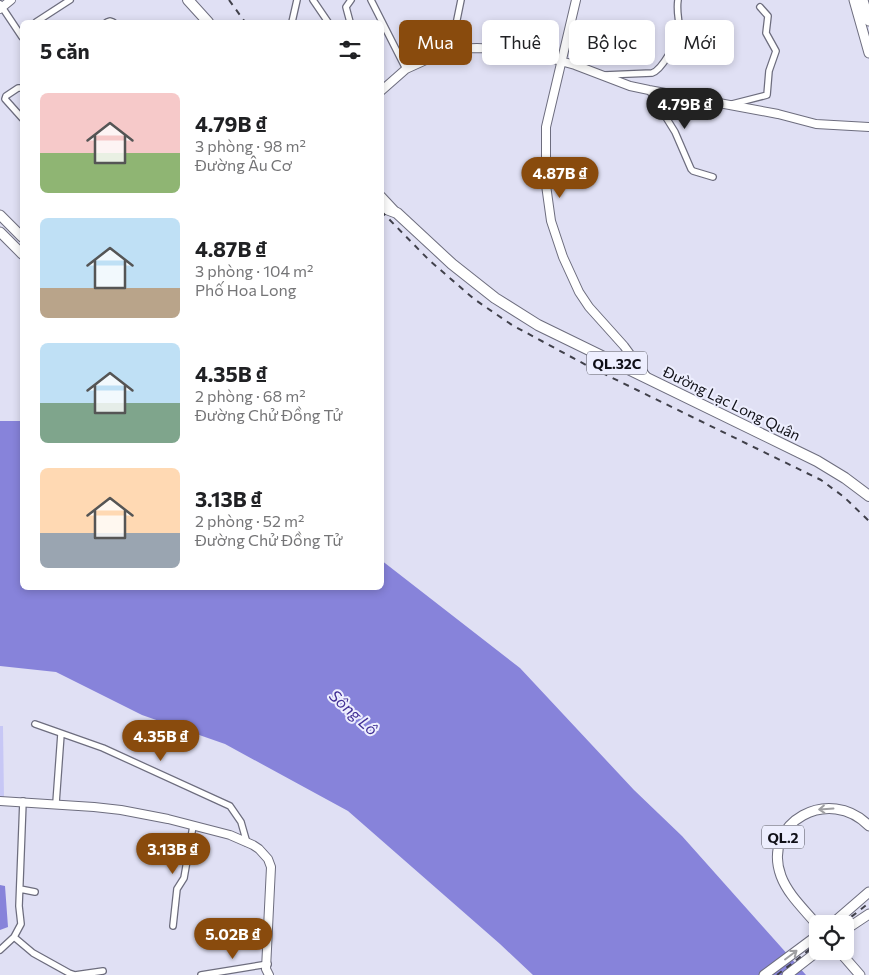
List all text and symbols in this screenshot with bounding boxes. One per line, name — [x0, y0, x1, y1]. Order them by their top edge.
chip: Mua — [399, 20, 472, 65]
chip: Thuê — [482, 20, 559, 65]
chip: Bộ lọc — [569, 20, 655, 65]
chip: Mới — [665, 20, 734, 65]
icon: filters — [336, 36, 364, 64]
text: 5 căn — [40, 38, 90, 63]
pin: 4.79B ₫ — [639, 88, 731, 130]
text: 4.79B ₫ — [657, 94, 713, 113]
text: 4.79B ₫ — [195, 111, 267, 136]
icon: home — [80, 113, 140, 173]
text: 3 phòng · 98 m² — [195, 136, 306, 155]
text: Đường Âu Cơ — [195, 155, 292, 174]
pin: 4.87B ₫ — [514, 156, 606, 199]
text: 4.87B ₫ — [532, 163, 588, 182]
text: 4.87B ₫ — [195, 236, 267, 261]
icon: home — [80, 238, 140, 298]
text: 3 phòng · 104 m² — [195, 261, 313, 280]
text: Phố Hoa Long — [195, 280, 296, 299]
road number: QL.32C — [587, 352, 647, 374]
text: 4.35B ₫ — [195, 361, 268, 386]
street label: Đường Lạc Long Quân — [660, 361, 804, 444]
icon: home — [80, 363, 140, 423]
text: 2 phòng · 68 m² — [195, 386, 306, 405]
text: Đường Chử Đồng Tử — [195, 405, 343, 424]
text: 3.13B ₫ — [195, 486, 263, 511]
icon: home — [80, 488, 140, 548]
text: 2 phòng · 52 m² — [195, 511, 304, 530]
text: Đường Chử Đồng Tử — [195, 530, 343, 549]
water label: Sông Lô — [326, 685, 382, 739]
pin: 4.35B ₫ — [115, 720, 207, 762]
text: 4.35B ₫ — [133, 726, 189, 745]
one-way arrow — [818, 804, 834, 813]
road number: QL.2 — [762, 826, 804, 849]
pin: 3.13B ₫ — [127, 832, 219, 875]
text: 3.13B ₫ — [147, 839, 199, 858]
map controls — [809, 915, 854, 960]
button: locate — [809, 915, 854, 960]
pin: 5.02B ₫ — [187, 918, 279, 960]
text: 5.02B ₫ — [205, 924, 261, 943]
one-way arrow — [784, 950, 798, 960]

